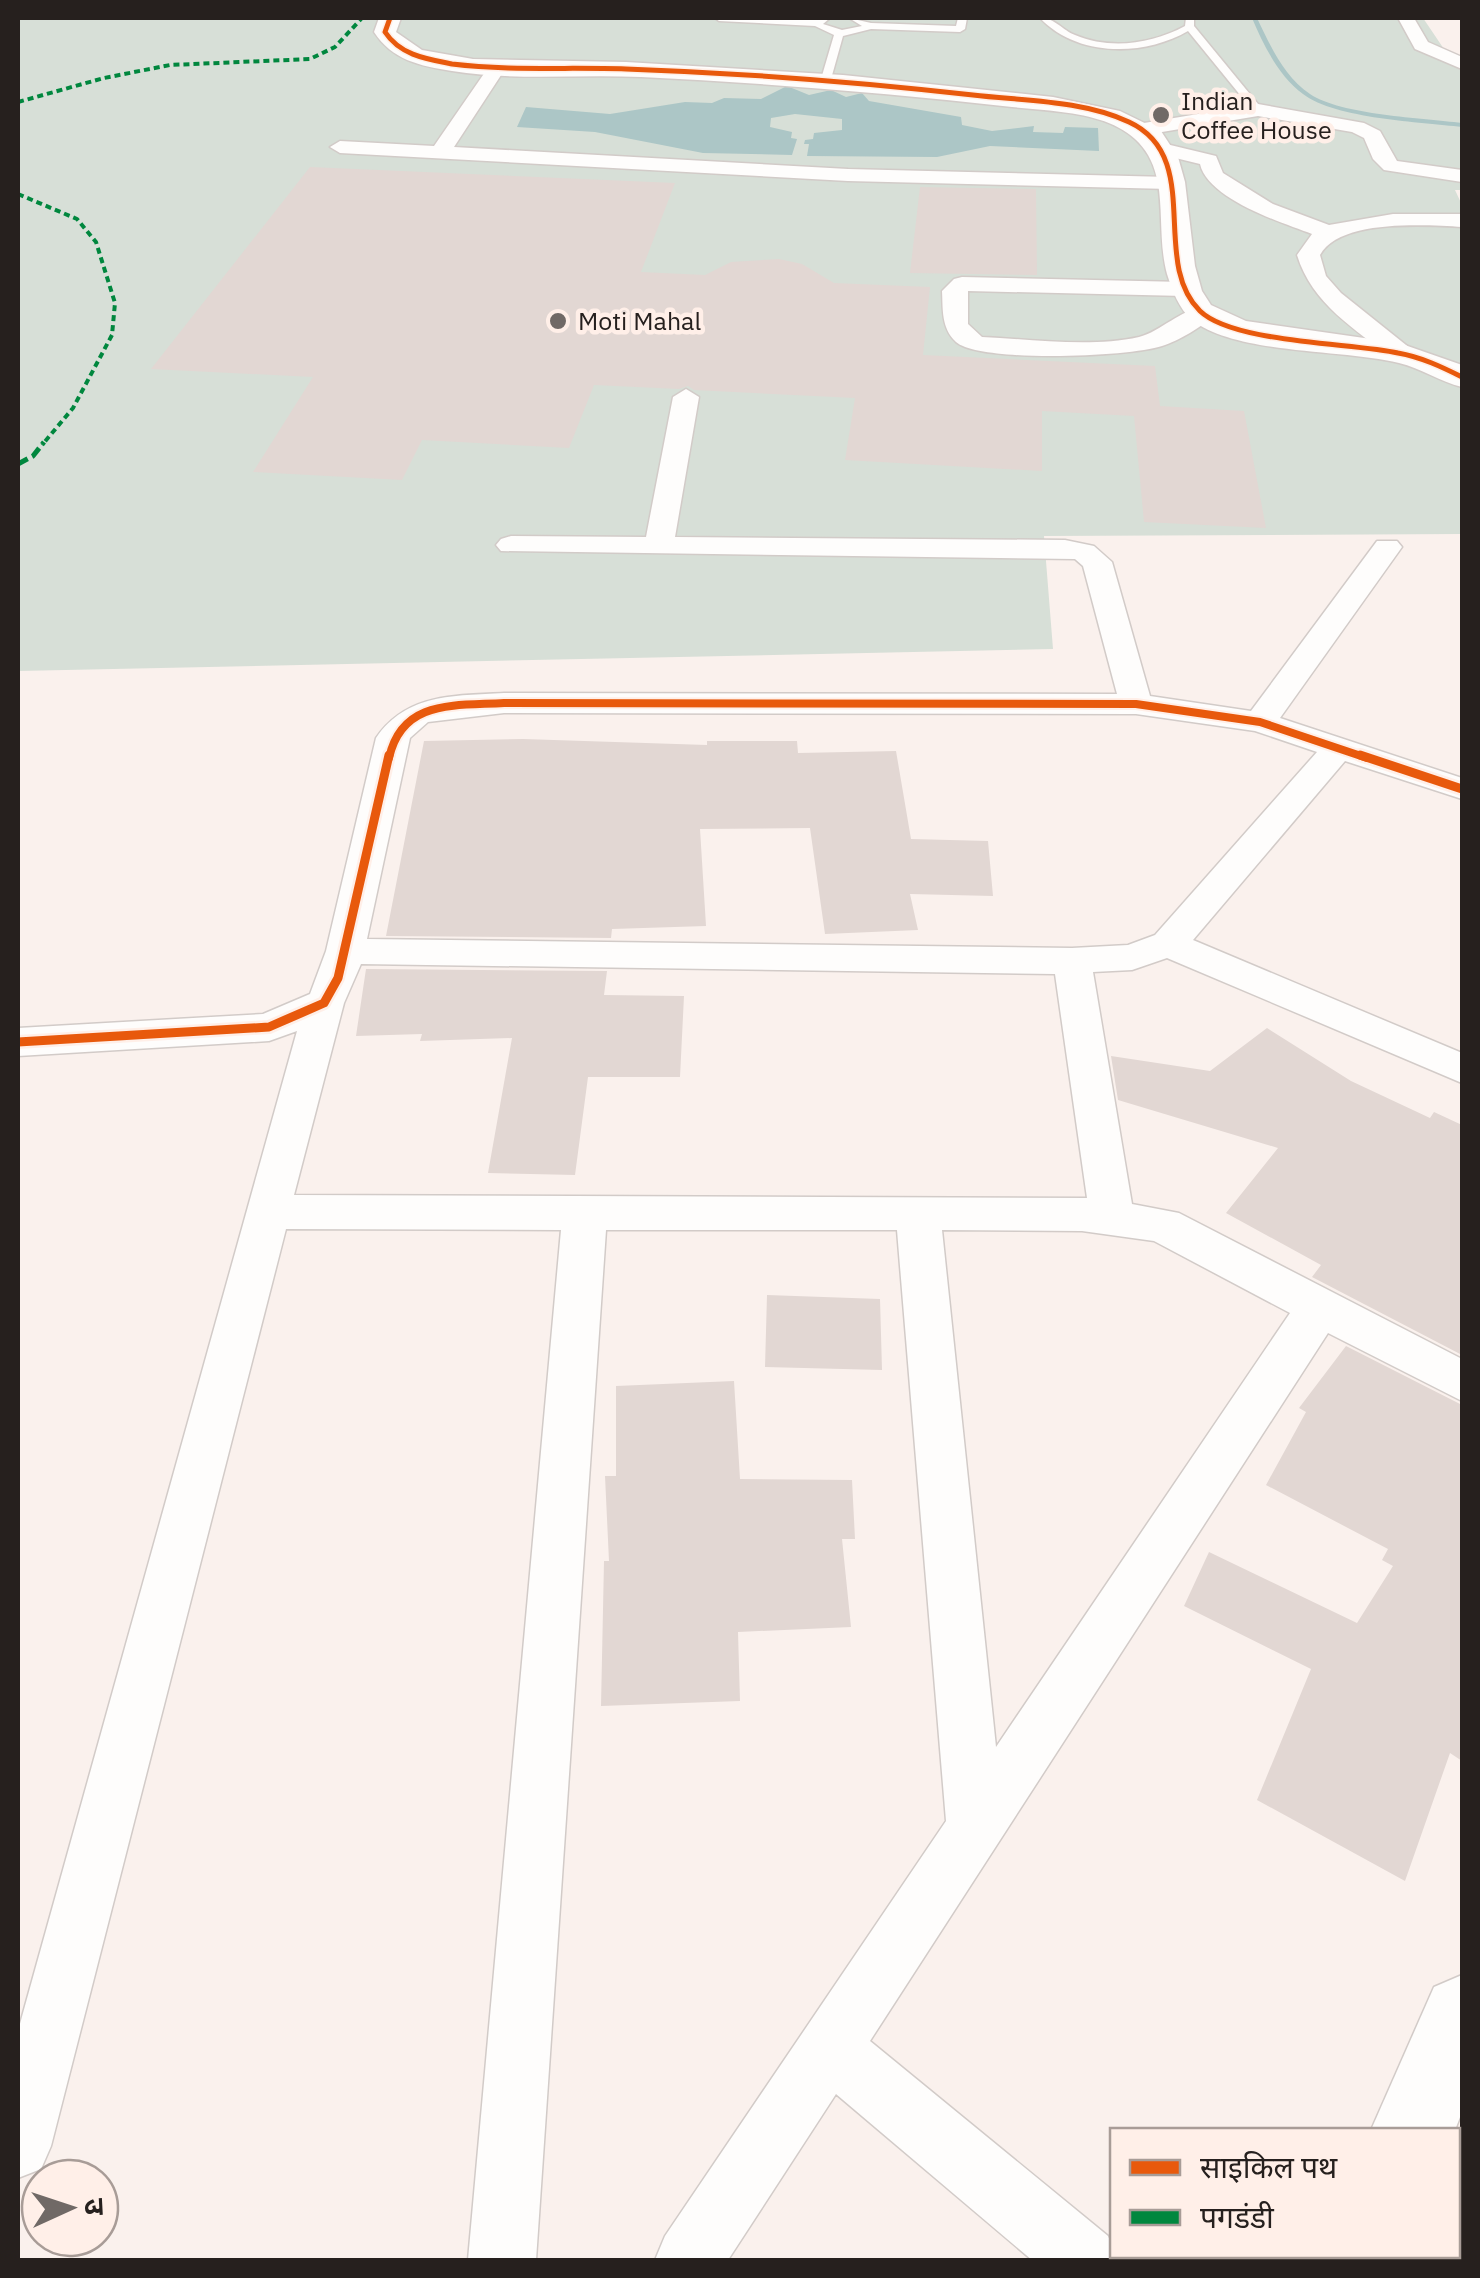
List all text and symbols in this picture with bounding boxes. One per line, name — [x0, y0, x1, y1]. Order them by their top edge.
place label: Indian Coffee House — [1181, 84, 1332, 146]
marker: Indian Coffee House — [1150, 104, 1172, 126]
place label: Moti Mahal — [578, 304, 701, 337]
marker: Moti Mahal — [547, 310, 569, 332]
legend — [1110, 2128, 1460, 2258]
text: साइकिल पथ — [1200, 2147, 1338, 2186]
north arrow — [20, 2158, 120, 2258]
text: पगडंडी — [1200, 2197, 1275, 2236]
text: उ — [77, 2198, 114, 2216]

